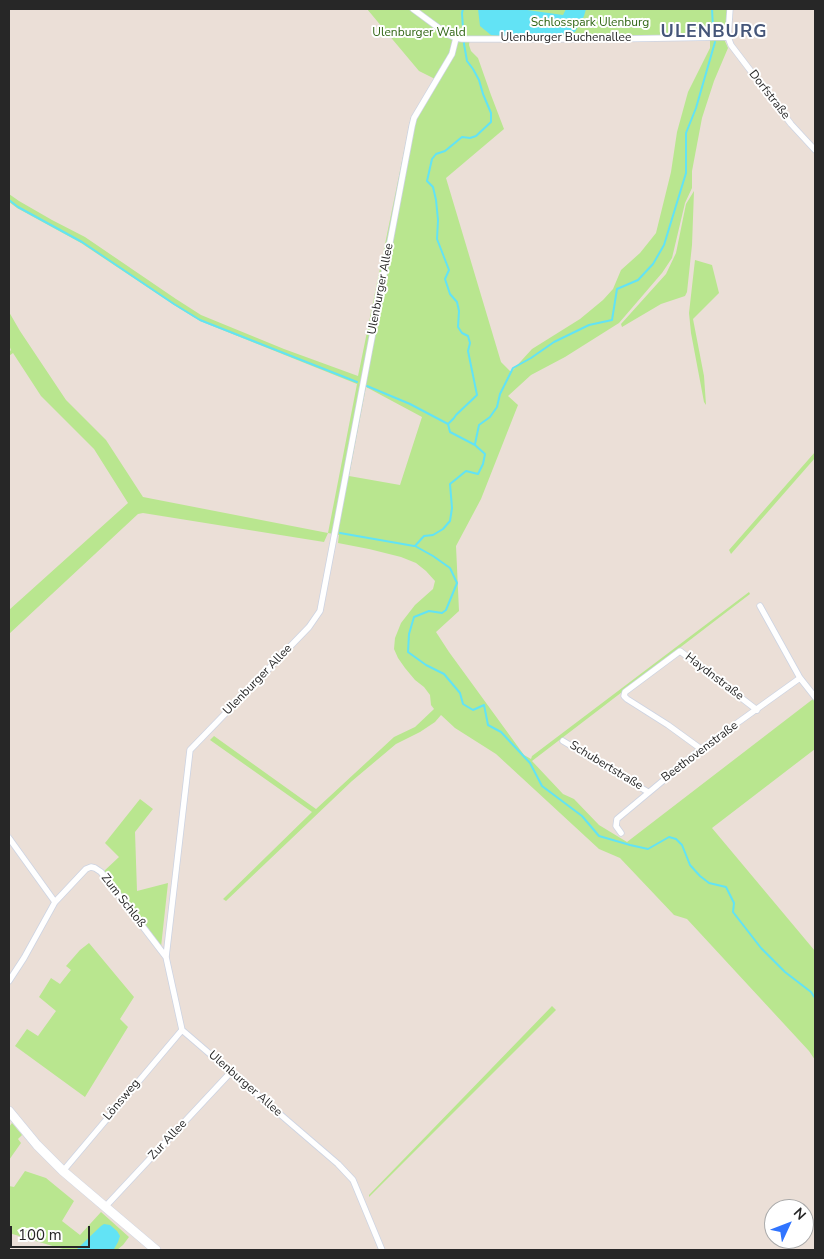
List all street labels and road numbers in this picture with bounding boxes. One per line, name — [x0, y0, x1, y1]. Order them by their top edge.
street label: Ulenburger Buchenallee — [501, 31, 631, 45]
street label: Dorfstraße — [745, 68, 793, 122]
street label: Ulenburger Allee — [365, 242, 397, 336]
street label: Ulenburger Allee — [221, 642, 295, 718]
street label: Haydnstraße — [682, 650, 746, 704]
street label: Beethovenstraße — [659, 719, 741, 785]
street label: Schubertstraße — [567, 738, 645, 794]
street label: Zum Schloß — [98, 871, 148, 931]
street label: Ulenburger Allee — [205, 1048, 285, 1120]
street label: Lönsweg — [101, 1077, 143, 1123]
street label: Zur Allee — [146, 1117, 190, 1163]

